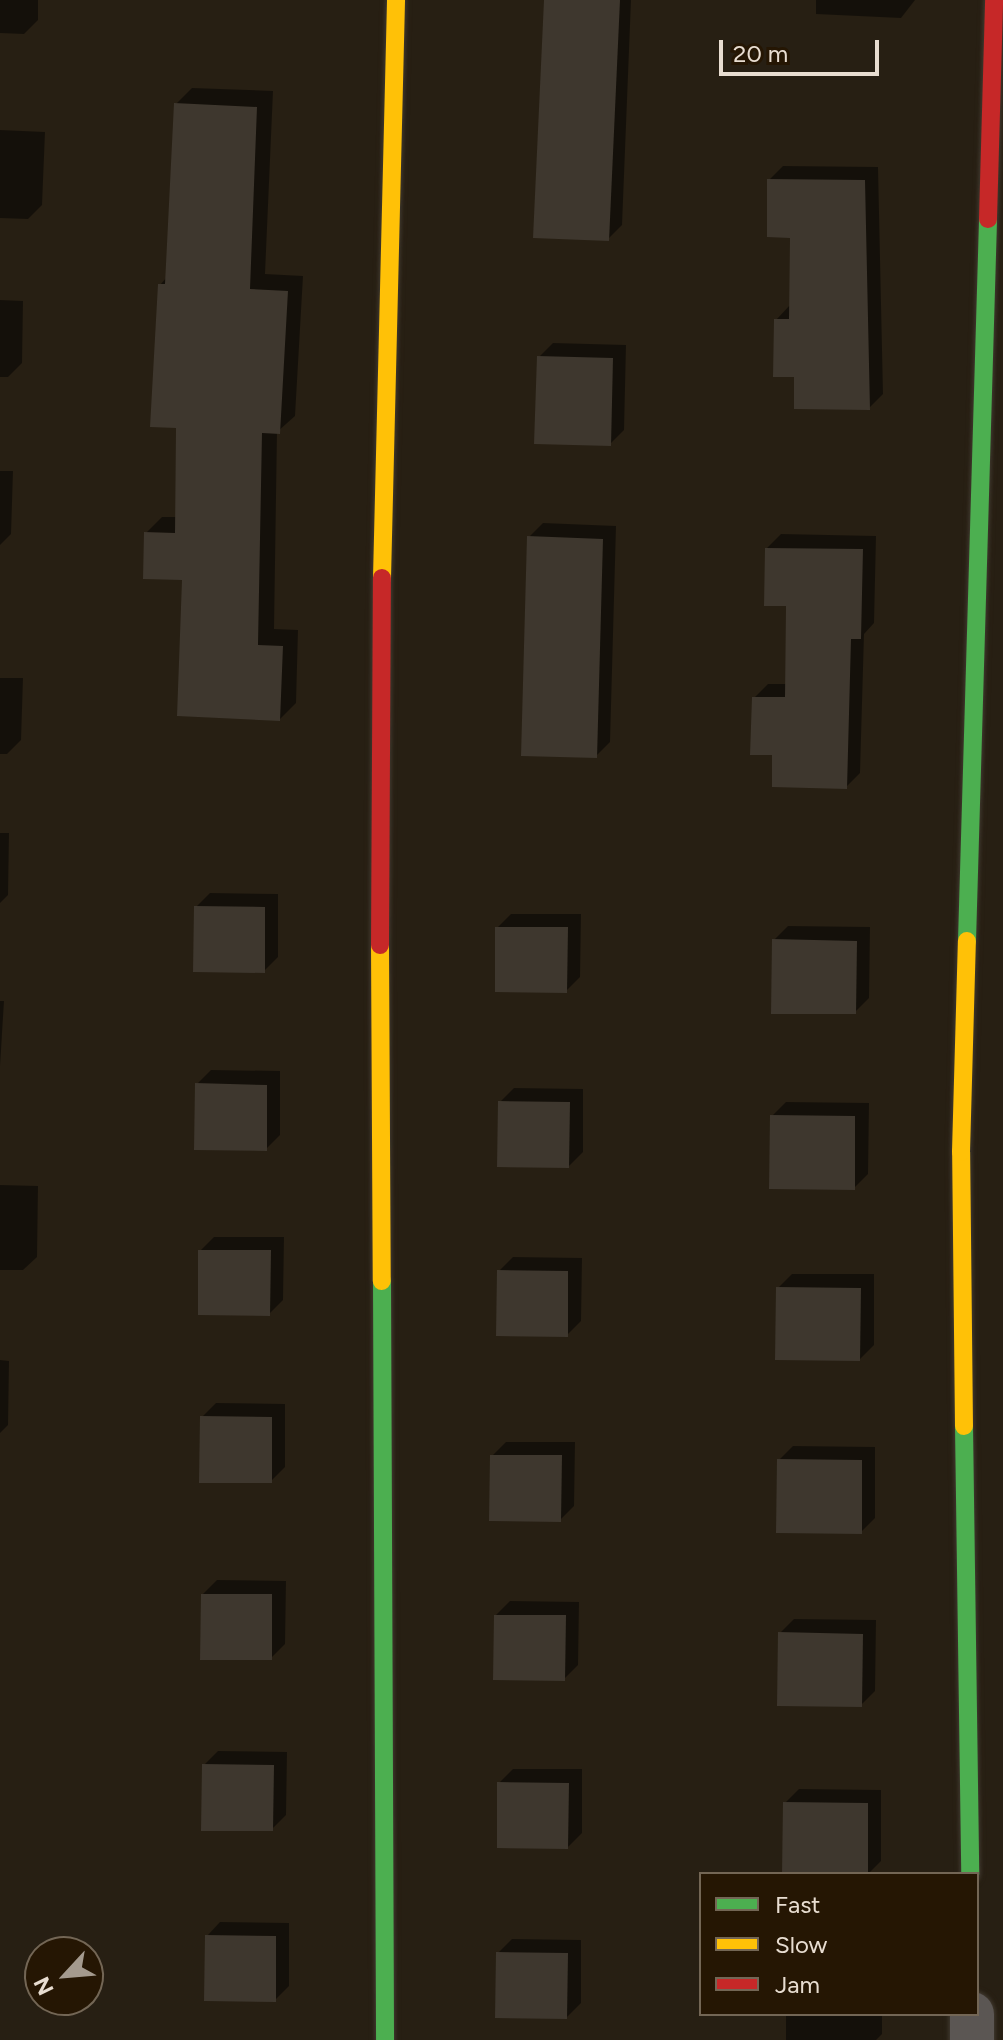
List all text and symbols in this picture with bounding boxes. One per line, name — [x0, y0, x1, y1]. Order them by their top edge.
scale bar — [723, 24, 883, 74]
text: 20 m — [733, 39, 788, 68]
legend — [699, 1872, 979, 2016]
text: Fast — [775, 1890, 820, 1919]
text: Slow — [775, 1930, 827, 1959]
north arrow — [24, 1936, 104, 2016]
text: Jam — [775, 1970, 820, 1999]
text: N — [28, 1972, 60, 1999]

